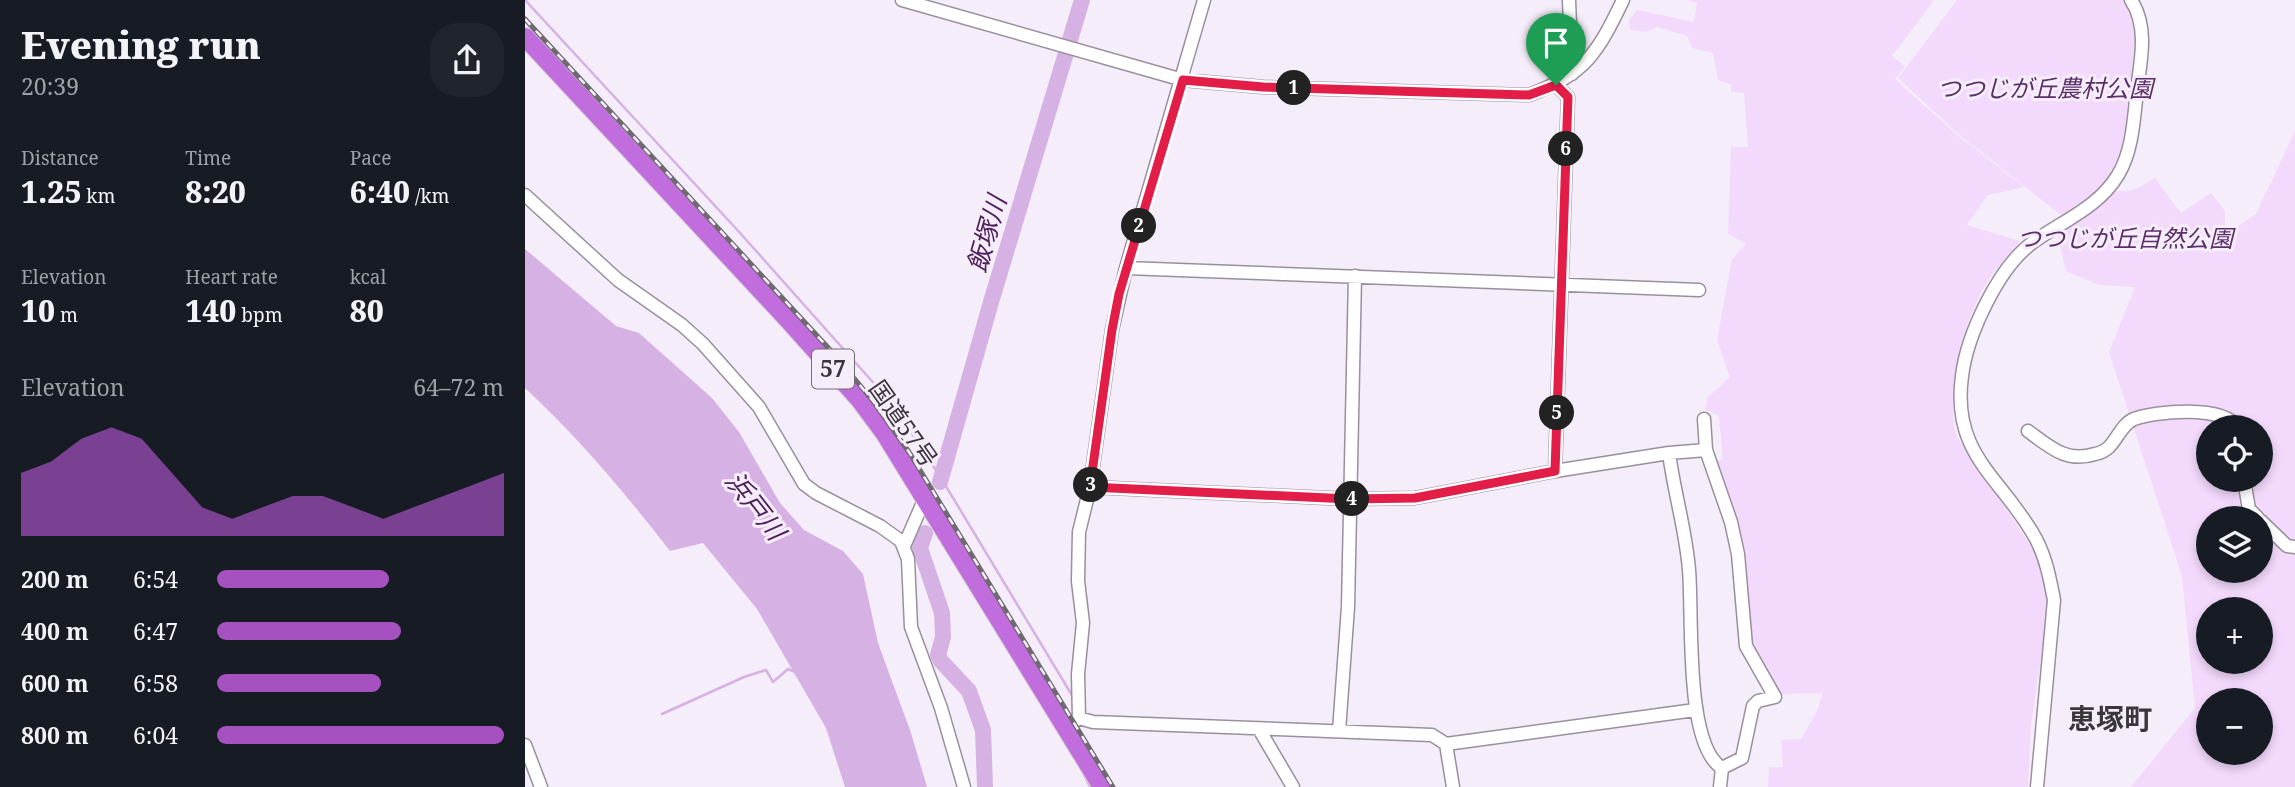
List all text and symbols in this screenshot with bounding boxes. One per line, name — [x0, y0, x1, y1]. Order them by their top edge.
pin — [1526, 13, 1586, 85]
text: Evening run — [21, 18, 261, 70]
button: share — [430, 23, 504, 97]
icon: arrive — [1537, 24, 1575, 62]
text: 20:39 — [21, 70, 79, 102]
pin: 1 — [1277, 70, 1311, 106]
park label: つつじが丘農村公園 — [1937, 71, 2156, 104]
text: 1 — [1288, 74, 1299, 100]
pin: 6 — [1549, 132, 1583, 166]
text: 6 — [1560, 135, 1571, 161]
text: Distance — [21, 145, 99, 171]
text: Time — [185, 145, 231, 171]
text: Pace — [350, 145, 391, 171]
text: 1.25 — [21, 171, 81, 212]
text: 8:20 — [185, 171, 246, 212]
text: 6:40 — [350, 171, 410, 212]
text: km — [81, 183, 115, 209]
text: /km — [410, 183, 450, 209]
water label: 飯塚川 — [958, 188, 1015, 276]
pin: 2 — [1121, 208, 1157, 244]
text: 2 — [1133, 212, 1144, 238]
park label: つつじが丘自然公園 — [2017, 221, 2236, 254]
text: Elevation — [21, 264, 107, 290]
text: Heart rate — [185, 264, 278, 290]
text: kcal — [350, 264, 386, 290]
text: 10 — [21, 290, 55, 331]
text: 140 — [185, 290, 236, 331]
text: 80 — [350, 290, 384, 331]
text: m — [55, 302, 78, 328]
text: bpm — [236, 302, 283, 328]
road number: 57 — [812, 350, 854, 388]
text: Elevation — [21, 371, 125, 403]
text: 64–72 m — [413, 371, 504, 403]
street label: 国道57号 — [862, 373, 946, 473]
pin: 5 — [1539, 396, 1575, 430]
text: 5 — [1551, 399, 1562, 425]
map controls — [2196, 415, 2273, 765]
button: locate — [2196, 415, 2273, 492]
water label: 浜戸川 — [718, 464, 796, 550]
pin: 3 — [1073, 468, 1109, 503]
text: 3 — [1085, 471, 1096, 497]
pin: 4 — [1335, 482, 1369, 516]
text: 4 — [1346, 485, 1357, 511]
button: layers — [2196, 506, 2273, 583]
text: 200 m — [21, 563, 89, 595]
text: 6:54 — [133, 563, 178, 595]
button: + — [2196, 597, 2273, 674]
text: 400 m — [21, 615, 89, 647]
text: 6:47 — [133, 615, 178, 647]
text: 600 m — [21, 667, 89, 699]
text: 6:58 — [133, 667, 178, 699]
button: − — [2196, 688, 2273, 765]
district label: 恵塚町 — [2068, 699, 2152, 737]
text: 800 m — [21, 719, 89, 751]
text: 6:04 — [133, 719, 178, 751]

